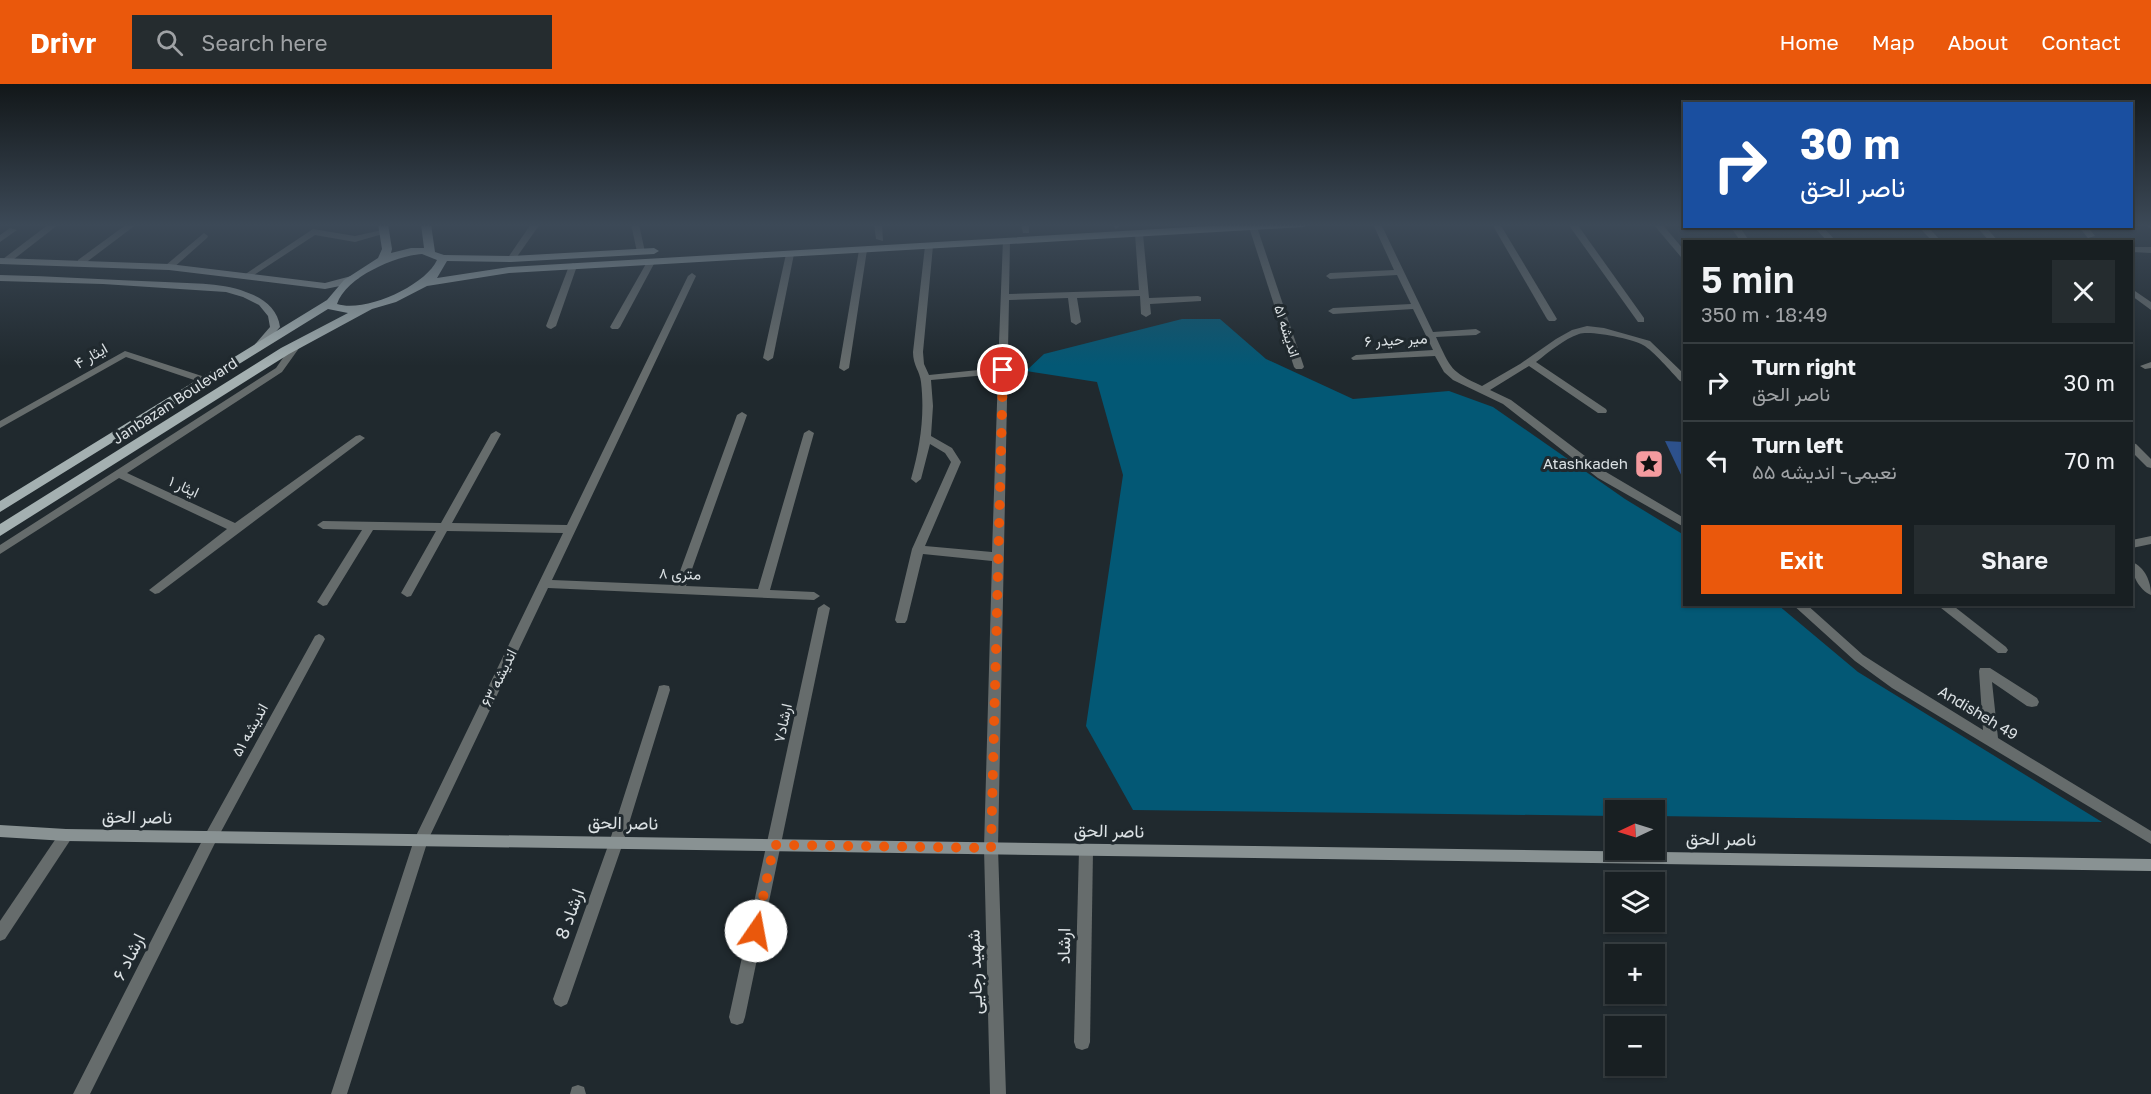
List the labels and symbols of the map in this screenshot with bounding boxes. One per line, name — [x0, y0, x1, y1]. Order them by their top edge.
street label: اندیشه ۵۱ — [1271, 303, 1304, 359]
street label: میر حیدر ۶ — [1364, 328, 1428, 351]
street label: ایثار ۴ — [71, 339, 111, 373]
pin — [977, 344, 1028, 395]
street label: Janbazan Boulevard — [109, 353, 240, 447]
place icon: Atashkadeh — [1633, 448, 1665, 480]
place label: Atashkadeh — [1543, 454, 1628, 472]
street label: ایثار ۱ — [166, 471, 202, 502]
street label: ۸ متری — [658, 563, 702, 585]
street label: اندیشه ۶۳ — [476, 646, 521, 710]
street label: Andisheh 49 — [1935, 681, 2022, 743]
street label: اندیشه ۵۱ — [227, 700, 272, 760]
street label: ارشاد۷ — [769, 702, 796, 744]
north arrow — [1605, 800, 1665, 860]
street label: ناصر الحق — [102, 804, 172, 829]
street label: ناصر الحق — [588, 810, 658, 835]
street label: ناصر الحق — [1074, 818, 1144, 843]
street label: ناصر الحق — [1686, 826, 1756, 851]
street label: ارشاد 8 — [550, 885, 589, 942]
position arrow — [724, 899, 788, 963]
street label: ارشاد — [1052, 928, 1075, 964]
street label: ارشاد ۶ — [107, 929, 150, 984]
street label: شهید رجایی — [962, 929, 987, 1015]

